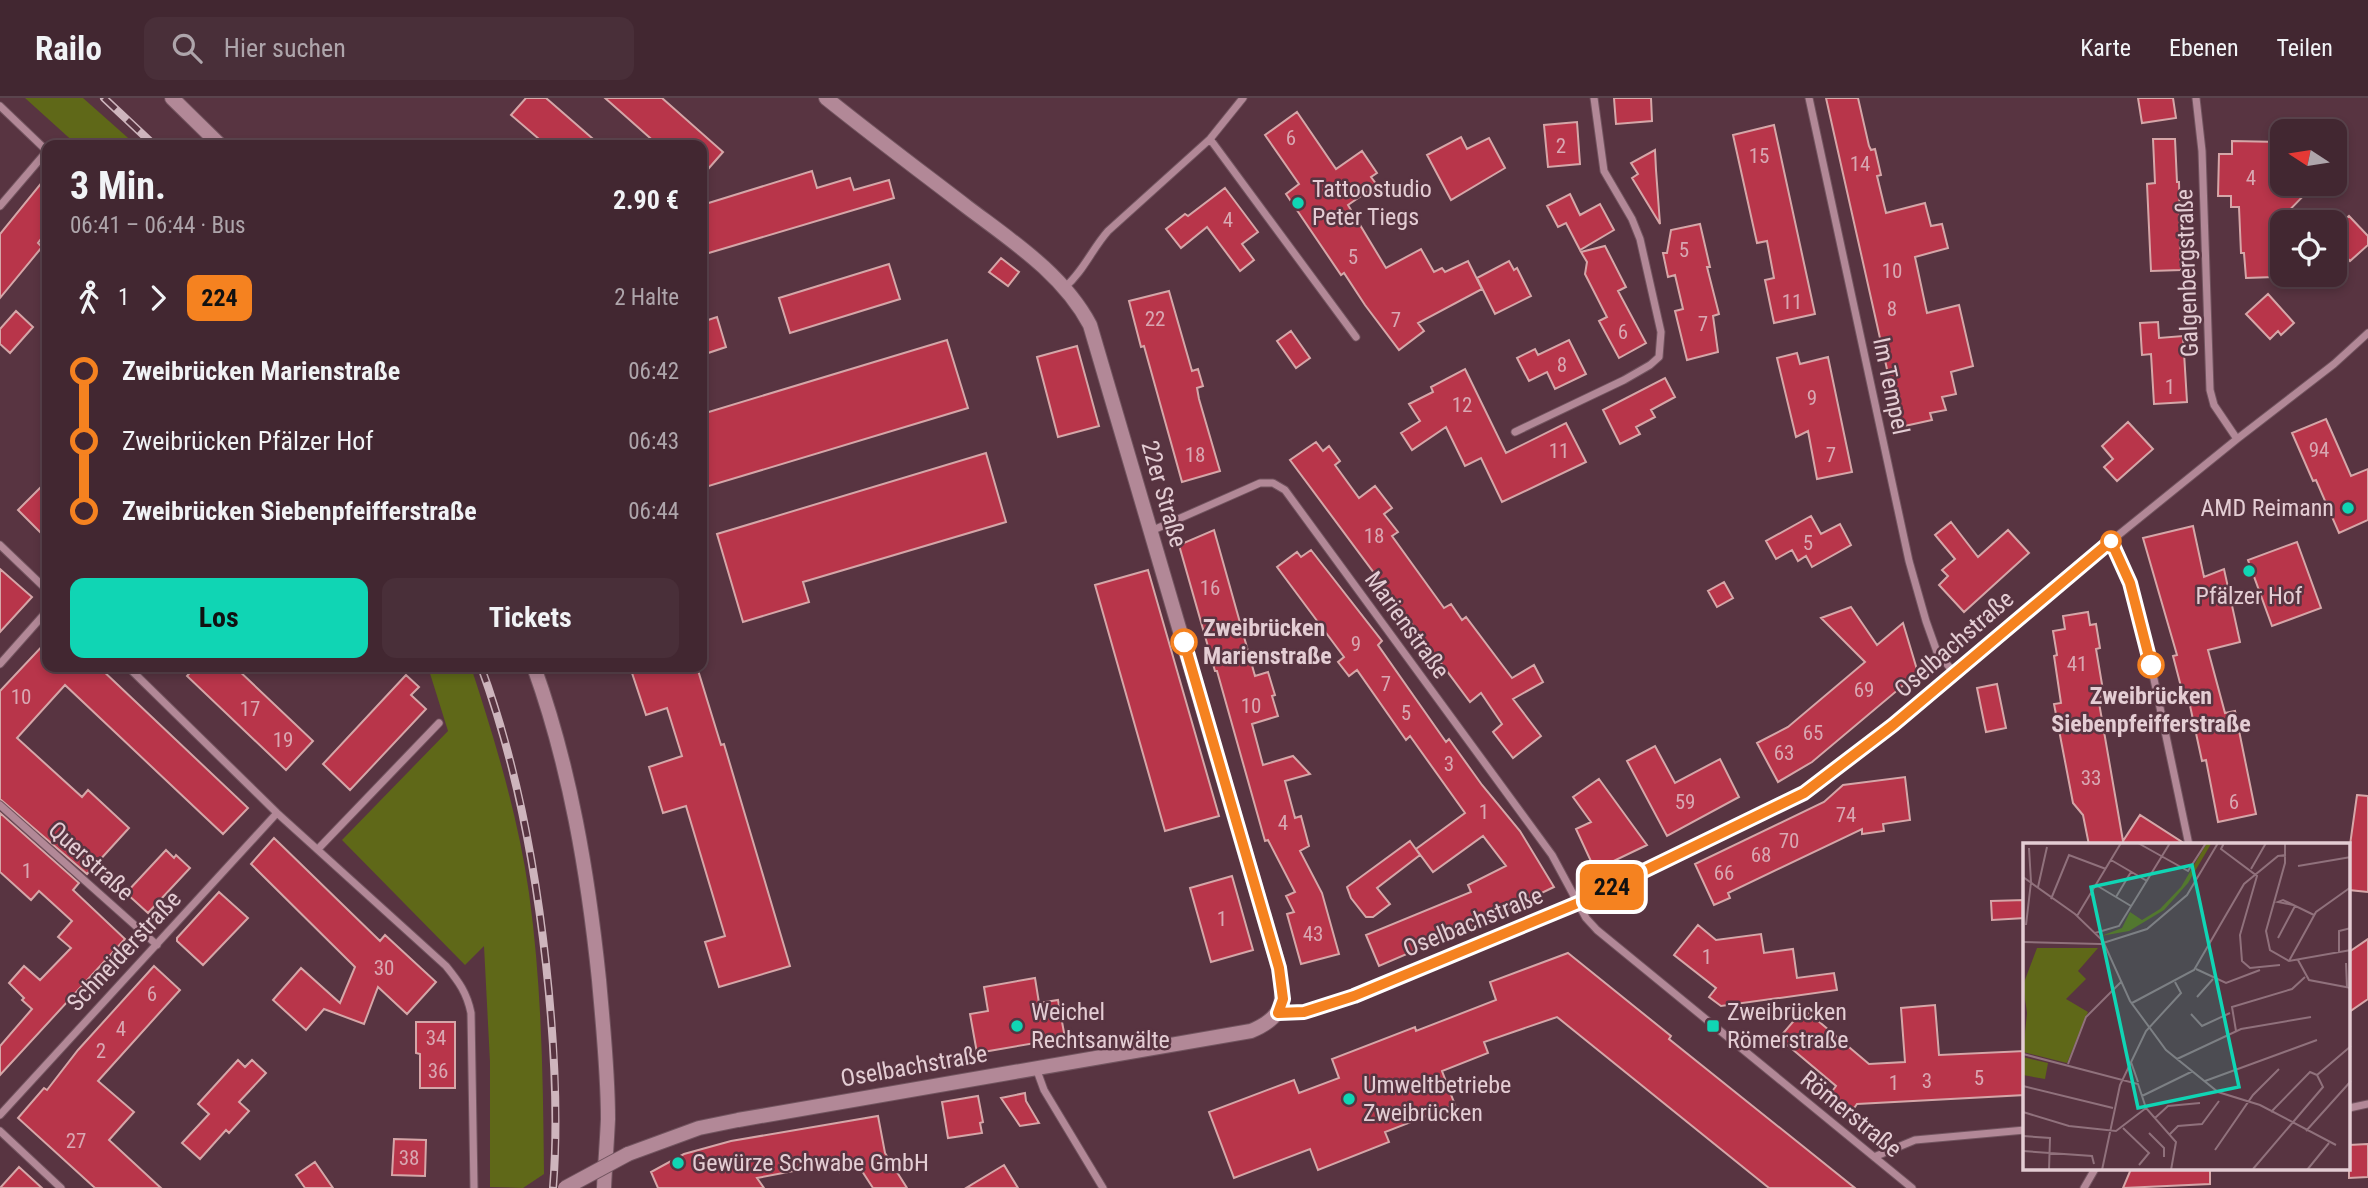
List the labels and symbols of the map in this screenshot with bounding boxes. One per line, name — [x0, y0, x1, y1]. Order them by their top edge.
north arrow — [2270, 119, 2347, 196]
house number: 6 — [1286, 126, 1296, 150]
house number: 2 — [1556, 134, 1566, 158]
house number: 15 — [1749, 144, 1769, 168]
house number: 14 — [1850, 152, 1870, 176]
house number: 4 — [2246, 166, 2256, 190]
place label: Tattoostudio Peter Tiegs — [1312, 175, 1432, 231]
street label: Galgenbergstraße — [2170, 189, 2204, 357]
marker: Tattoostudio Peter Tiegs — [1290, 195, 1306, 211]
house number: 4 — [1223, 208, 1233, 232]
house number: 5 — [1679, 238, 1689, 262]
house number: 5 — [1348, 245, 1358, 269]
house number: 10 — [1882, 259, 1902, 283]
house number: 11 — [1782, 290, 1802, 314]
house number: 8 — [1887, 297, 1897, 321]
house number: 22 — [1145, 307, 1165, 331]
house number: 7 — [1391, 308, 1401, 332]
house number: 7 — [1698, 312, 1708, 336]
house number: 6 — [1618, 320, 1628, 344]
street label: Im Tempel — [1867, 335, 1915, 437]
house number: 8 — [1557, 353, 1567, 377]
house number: 1 — [2165, 375, 2175, 399]
house number: 9 — [1807, 386, 1817, 410]
house number: 12 — [1452, 393, 1472, 417]
street label: 22er Straße — [1135, 438, 1193, 550]
house number: 94 — [2309, 438, 2329, 462]
house number: 11 — [1549, 439, 1569, 463]
house number: 18 — [1185, 443, 1205, 467]
house number: 7 — [1826, 443, 1836, 467]
place label: AMD Reimann — [2201, 494, 2334, 522]
marker: AMD Reimann — [2340, 500, 2356, 516]
house number: 18 — [1364, 524, 1384, 548]
house number: 5 — [1803, 531, 1813, 555]
unlabelled marker — [2101, 531, 2121, 551]
marker: Pfälzer Hof — [2241, 563, 2257, 579]
street label: Marienstraße — [1359, 566, 1455, 684]
house number: 16 — [1200, 576, 1220, 600]
place label: Pfälzer Hof — [2196, 582, 2303, 610]
street label: Oselbachstraße — [1889, 585, 2019, 703]
place label: Zweibrücken Marienstraße — [1203, 614, 1332, 670]
marker: Zweibrücken Marienstraße — [1171, 629, 1197, 655]
house number: 9 — [1351, 632, 1361, 656]
house number: 41 — [2067, 652, 2087, 676]
marker: Zweibrücken Siebenpfeifferstraße — [2138, 652, 2164, 678]
house number: 7 — [1381, 672, 1391, 696]
house number: 69 — [1854, 678, 1874, 702]
place label: Zweibrücken Siebenpfeifferstraße — [2051, 682, 2251, 738]
house number: 10 — [11, 685, 31, 709]
house number: 10 — [1241, 694, 1261, 718]
house number: 17 — [240, 697, 260, 721]
house number: 5 — [1401, 701, 1411, 725]
house number: 65 — [1803, 721, 1823, 745]
house number: 19 — [273, 728, 293, 752]
house number: 63 — [1774, 741, 1794, 765]
house number: 3 — [1444, 752, 1454, 776]
house number: 33 — [2081, 766, 2101, 790]
house number: 59 — [1675, 790, 1695, 814]
house number: 6 — [2229, 790, 2239, 814]
house number: 1 — [1479, 800, 1489, 824]
house number: 74 — [1836, 803, 1856, 827]
house number: 4 — [1278, 811, 1288, 835]
street label: Querstraße — [43, 816, 139, 906]
house number: 70 — [1779, 829, 1799, 853]
house number: 68 — [1751, 843, 1771, 867]
inset map — [2023, 843, 2350, 1170]
house number: 1 — [22, 859, 32, 883]
house number: 66 — [1714, 861, 1734, 885]
line badge: 224 — [1572, 864, 1652, 910]
street label: Oselbachstraße — [1399, 881, 1547, 963]
street label: Schneiderstraße — [61, 885, 187, 1017]
house number: 1 — [1217, 907, 1227, 931]
house number: 43 — [1303, 922, 1323, 946]
house number: 1 — [1702, 945, 1712, 969]
house number: 30 — [374, 956, 394, 980]
house number: 6 — [147, 982, 157, 1006]
place label: Weichel Rechtsanwälte — [1031, 998, 1170, 1054]
place label: Zweibrücken Römerstraße — [1727, 998, 1849, 1054]
house number: 4 — [116, 1017, 126, 1041]
marker: Weichel Rechtsanwälte — [1009, 1018, 1025, 1034]
marker: Zweibrücken Römerstraße — [1705, 1018, 1721, 1034]
house number: 34 — [426, 1026, 446, 1050]
house number: 2 — [96, 1039, 106, 1063]
street label: Oselbachstraße — [839, 1039, 989, 1093]
house number: 36 — [428, 1059, 448, 1083]
street label: Römerstraße — [1795, 1065, 1907, 1163]
house number: 5 — [1974, 1066, 1984, 1090]
house number: 3 — [1922, 1069, 1932, 1093]
place label: Umweltbetriebe Zweibrücken — [1363, 1071, 1511, 1127]
house number: 1 — [1889, 1071, 1899, 1095]
marker: Umweltbetriebe Zweibrücken — [1341, 1091, 1357, 1107]
house number: 27 — [66, 1129, 86, 1153]
house number: 38 — [399, 1146, 419, 1170]
place label: Gewürze Schwabe GmbH — [692, 1149, 929, 1177]
marker: Gewürze Schwabe GmbH — [670, 1155, 686, 1171]

